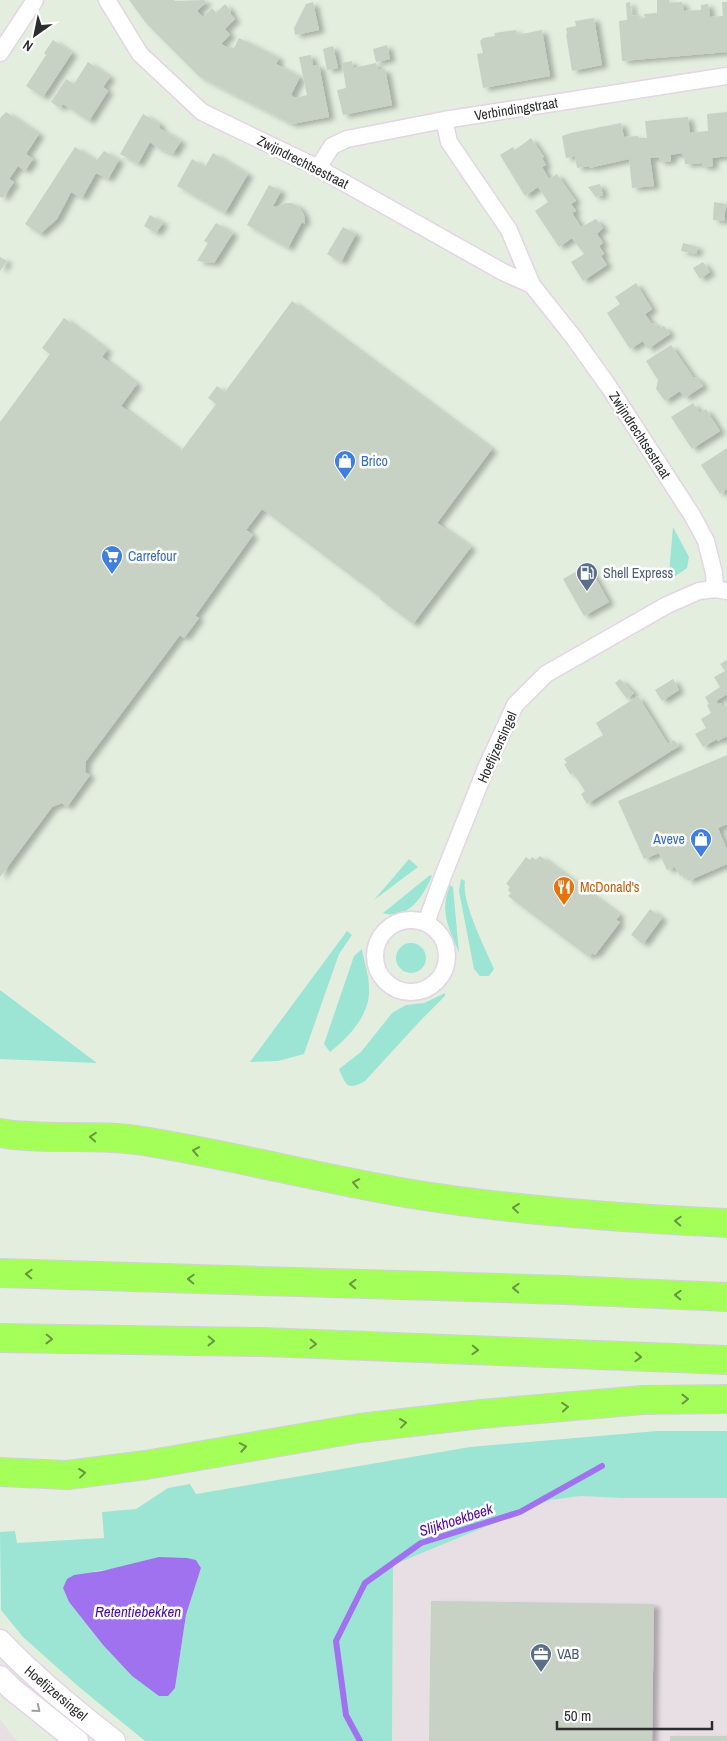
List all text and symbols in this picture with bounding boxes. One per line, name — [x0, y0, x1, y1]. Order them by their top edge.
north arrow — [10, 10, 60, 60]
text: N — [20, 36, 36, 56]
street label: Verbindingstraat — [473, 94, 559, 124]
street label: Zwijndrechtsestraat — [254, 131, 352, 193]
street label: Zwijndrechtsestraat — [605, 388, 675, 482]
shop icon: Brico — [333, 449, 357, 480]
place label: Brico — [361, 452, 388, 470]
supermarket icon: Carrefour — [100, 544, 124, 575]
place label: Carrefour — [128, 547, 177, 565]
fuel station icon: Shell Express — [575, 561, 599, 592]
place label: Shell Express — [603, 564, 673, 582]
street label: Hoefijzersingel — [473, 708, 521, 786]
shop icon: Aveve — [689, 827, 713, 858]
place label: Aveve — [652, 830, 685, 848]
restaurant icon: McDonald's — [552, 875, 576, 906]
place label: McDonald's — [580, 878, 640, 896]
one-way arrow — [89, 1132, 97, 1143]
one-way arrow — [192, 1147, 201, 1157]
one-way arrow — [351, 1178, 360, 1189]
one-way arrow — [512, 1202, 520, 1213]
one-way arrow — [674, 1215, 682, 1226]
one-way arrow — [25, 1269, 33, 1280]
one-way arrow — [187, 1274, 195, 1285]
one-way arrow — [349, 1279, 357, 1289]
one-way arrow — [512, 1283, 520, 1294]
one-way arrow — [674, 1289, 682, 1300]
one-way arrow — [45, 1334, 53, 1344]
one-way arrow — [208, 1336, 215, 1346]
one-way arrow — [309, 1338, 317, 1349]
one-way arrow — [472, 1345, 480, 1355]
one-way arrow — [634, 1351, 642, 1362]
one-way arrow — [682, 1394, 689, 1404]
one-way arrow — [561, 1401, 569, 1412]
one-way arrow — [400, 1418, 408, 1429]
one-way arrow — [238, 1443, 247, 1453]
one-way arrow — [79, 1468, 87, 1479]
water label: Slijkhoekbeek — [416, 1497, 496, 1541]
water label: Retentiebekken — [95, 1601, 181, 1622]
office icon: VAB — [529, 1642, 553, 1673]
place label: VAB — [557, 1645, 579, 1663]
street label: Hoefijzersingel — [21, 1661, 91, 1725]
scale bar — [557, 1698, 712, 1730]
one-way arrow — [31, 1703, 40, 1711]
text: 50 m — [564, 1705, 591, 1726]

